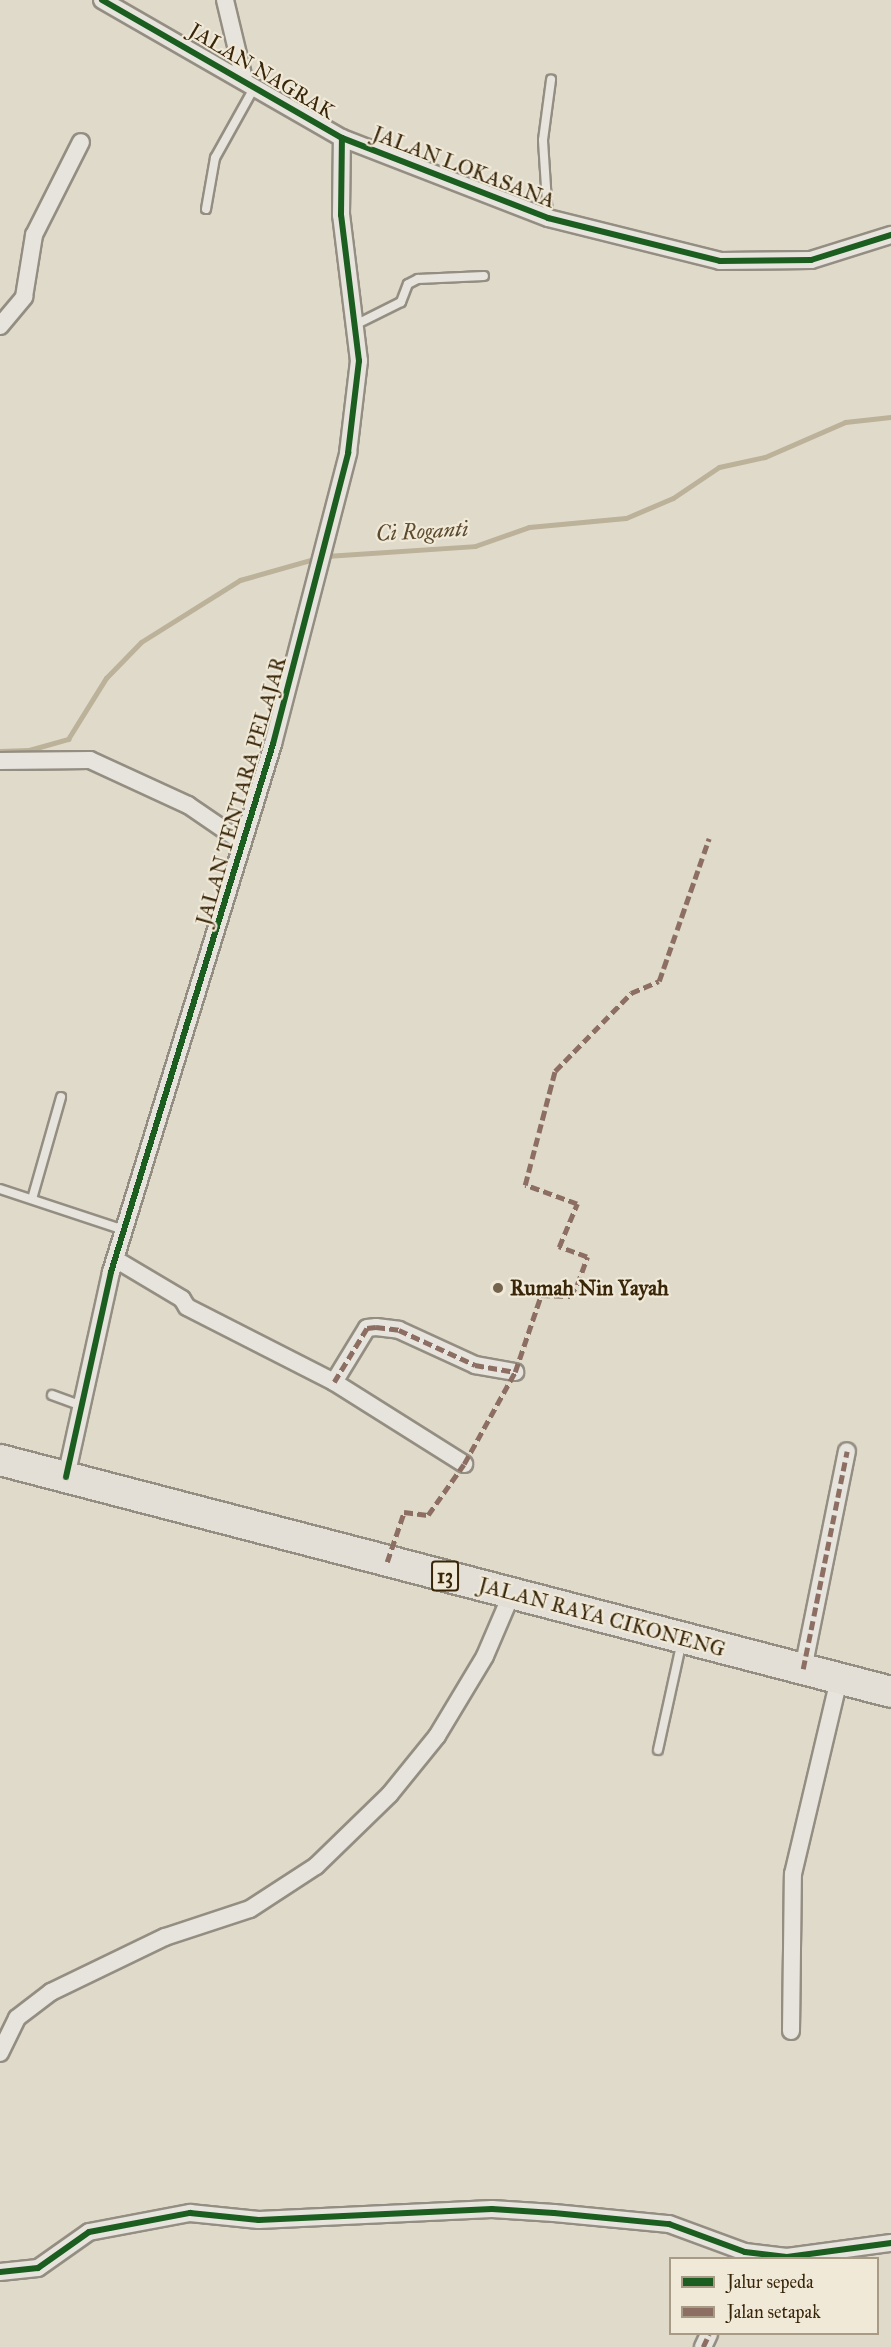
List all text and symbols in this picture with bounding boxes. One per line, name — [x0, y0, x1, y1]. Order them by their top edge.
street label: JALAN NAGRAK — [185, 18, 339, 124]
street label: JALAN LOKASANA — [369, 121, 559, 213]
water label: Ci Roganti — [375, 515, 469, 547]
street label: JALAN TENTARA PELAJAR — [191, 654, 291, 928]
place label: Rumah Nin Yayah — [510, 1275, 669, 1301]
marker: Rumah Nin Yayah — [491, 1281, 505, 1295]
road number: 13 — [430, 1559, 460, 1593]
street label: JALAN RAYA CIKONENG — [476, 1572, 728, 1662]
legend — [669, 2257, 879, 2335]
text: Jalur sepeda — [727, 2271, 814, 2293]
text: Jalan setapak — [727, 2301, 821, 2323]

